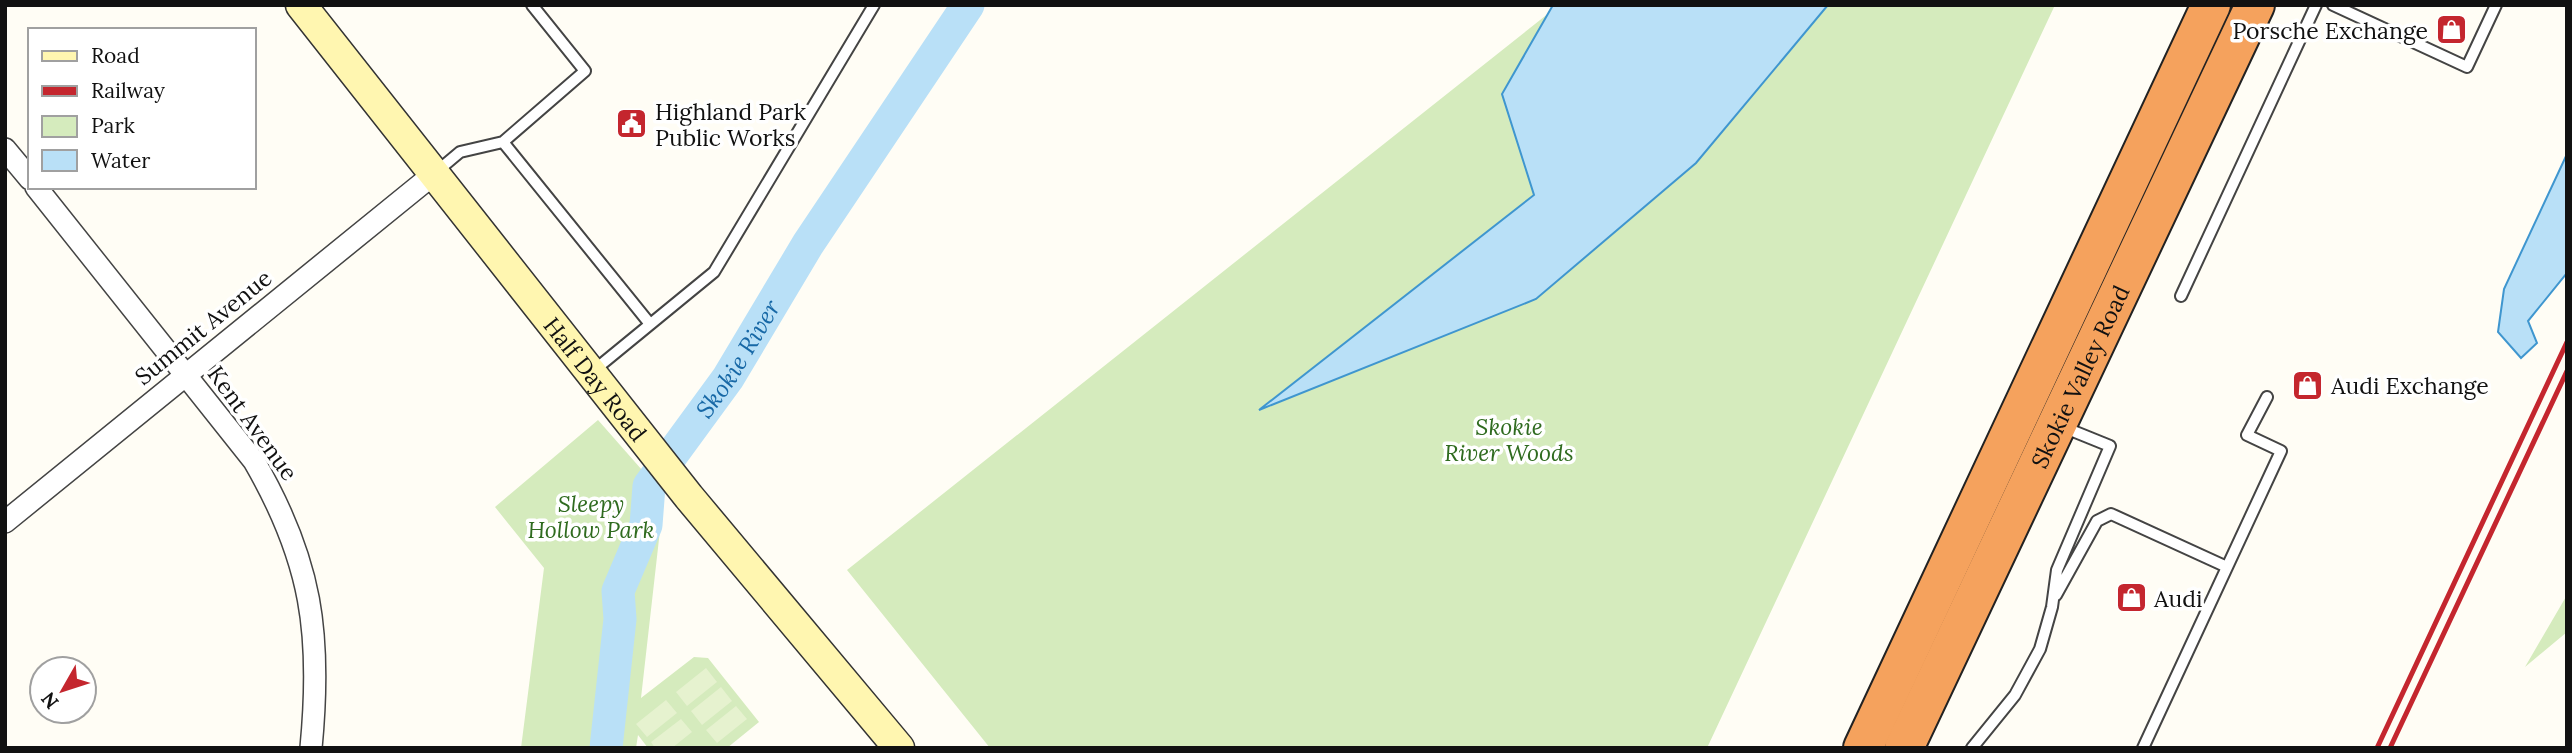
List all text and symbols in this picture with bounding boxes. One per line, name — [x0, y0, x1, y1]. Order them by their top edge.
shop icon: Porsche Exchange — [2434, 13, 2468, 47]
place label: Porsche Exchange — [2232, 16, 2428, 45]
legend — [28, 28, 256, 189]
text: Road — [91, 42, 140, 69]
text: Railway — [91, 77, 165, 104]
place label: Highland Park Public Works — [655, 97, 807, 152]
public building icon: Highland Park Public Works — [615, 107, 649, 141]
text: Park — [91, 112, 135, 139]
text: Water — [91, 147, 150, 174]
street label: Summit Avenue — [129, 263, 277, 391]
street label: Skokie Valley Road — [2024, 280, 2135, 473]
water label: Skokie River — [689, 294, 787, 424]
street label: Half Day Road — [538, 311, 654, 447]
street label: Kent Avenue — [202, 360, 304, 486]
shop icon: Audi Exchange — [2291, 368, 2325, 402]
place label: Audi Exchange — [2330, 371, 2489, 400]
park label: Skokie River Woods — [1444, 412, 1574, 467]
park label: Sleepy Hollow Park — [527, 489, 655, 544]
shop icon: Audi — [2114, 581, 2148, 615]
place label: Audi — [2153, 584, 2202, 613]
north arrow — [28, 655, 98, 725]
text: N — [36, 687, 64, 714]

